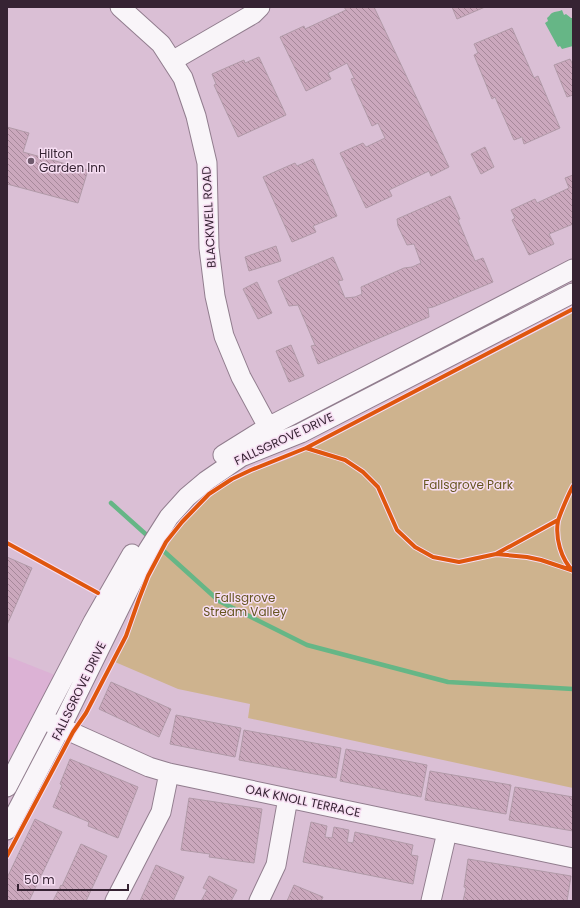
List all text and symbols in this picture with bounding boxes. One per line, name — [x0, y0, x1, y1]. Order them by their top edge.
place label: Hilton Garden Inn — [39, 145, 106, 176]
marker: Hilton Garden Inn — [26, 156, 36, 166]
street label: BLACKWELL ROAD — [197, 166, 220, 268]
street label: FALLSGROVE DRIVE — [231, 408, 336, 469]
park label: Fallsgrove Park — [423, 476, 514, 493]
park label: Fallsgrove Stream Valley — [203, 589, 287, 620]
street label: FALLSGROVE DRIVE — [47, 638, 110, 743]
street label: OAK KNOLL TERRACE — [244, 780, 362, 821]
scale bar — [18, 866, 128, 892]
text: 50 m — [24, 871, 55, 888]

